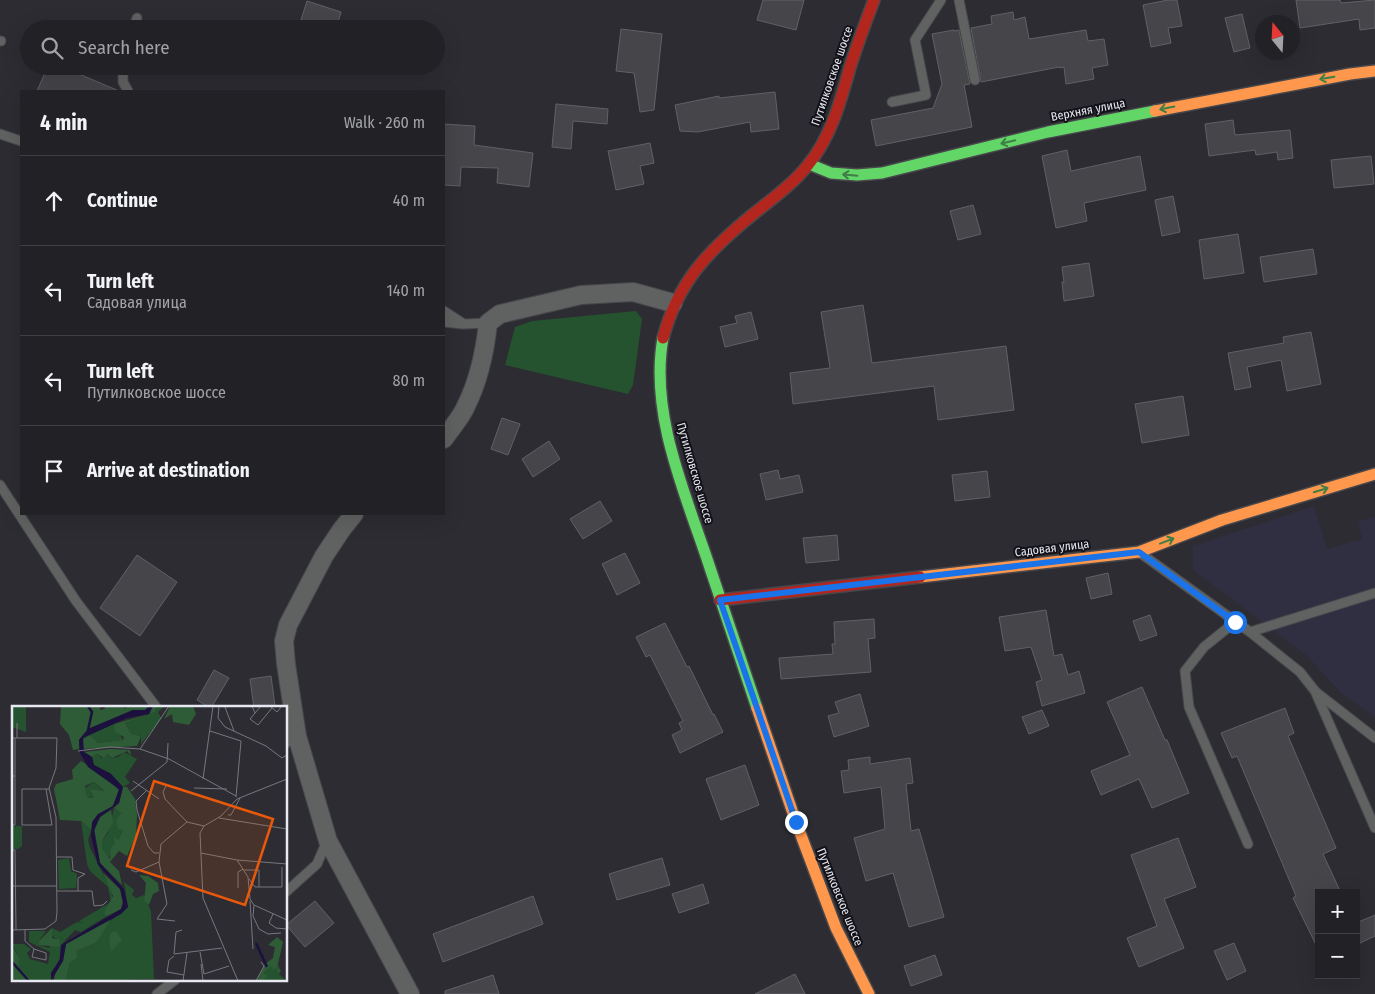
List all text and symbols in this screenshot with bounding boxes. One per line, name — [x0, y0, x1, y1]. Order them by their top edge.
north arrow — [1255, 15, 1300, 60]
search box — [20, 20, 445, 75]
street label: Путилковское шоссе — [808, 24, 856, 128]
icon: search — [38, 34, 66, 62]
text: Search here — [78, 36, 170, 59]
one-way arrow — [1319, 74, 1335, 84]
street label: Верхняя улица — [1050, 96, 1126, 124]
one-way arrow — [1160, 104, 1176, 114]
text: 4 min — [40, 110, 88, 136]
text: Walk · 260 m — [344, 113, 425, 132]
one-way arrow — [1001, 138, 1017, 147]
one-way arrow — [842, 170, 858, 179]
icon: ahead — [40, 187, 68, 215]
text: Continue — [87, 189, 158, 212]
text: 40 m — [393, 191, 425, 210]
text: Turn left — [87, 270, 154, 293]
icon: left — [40, 277, 68, 305]
text: 140 m — [387, 281, 425, 300]
text: Садовая улица — [87, 293, 187, 312]
text: Turn left — [87, 360, 154, 383]
icon: left — [40, 367, 68, 395]
text: 80 m — [393, 371, 425, 390]
text: Путилковское шоссе — [87, 383, 226, 402]
street label: Путилковское шоссе — [674, 421, 716, 525]
icon: arrive — [40, 457, 68, 485]
text: Arrive at destination — [87, 459, 250, 482]
one-way arrow — [1312, 484, 1328, 494]
street label: Садовая улица — [1014, 536, 1090, 560]
one-way arrow — [1159, 536, 1174, 545]
route start — [1224, 611, 1247, 634]
inset map — [12, 706, 288, 982]
route end — [785, 811, 808, 834]
street label: Путилковское шоссе — [814, 846, 866, 948]
map controls — [1315, 889, 1360, 979]
button: + — [1315, 889, 1360, 934]
button: − — [1315, 934, 1360, 979]

